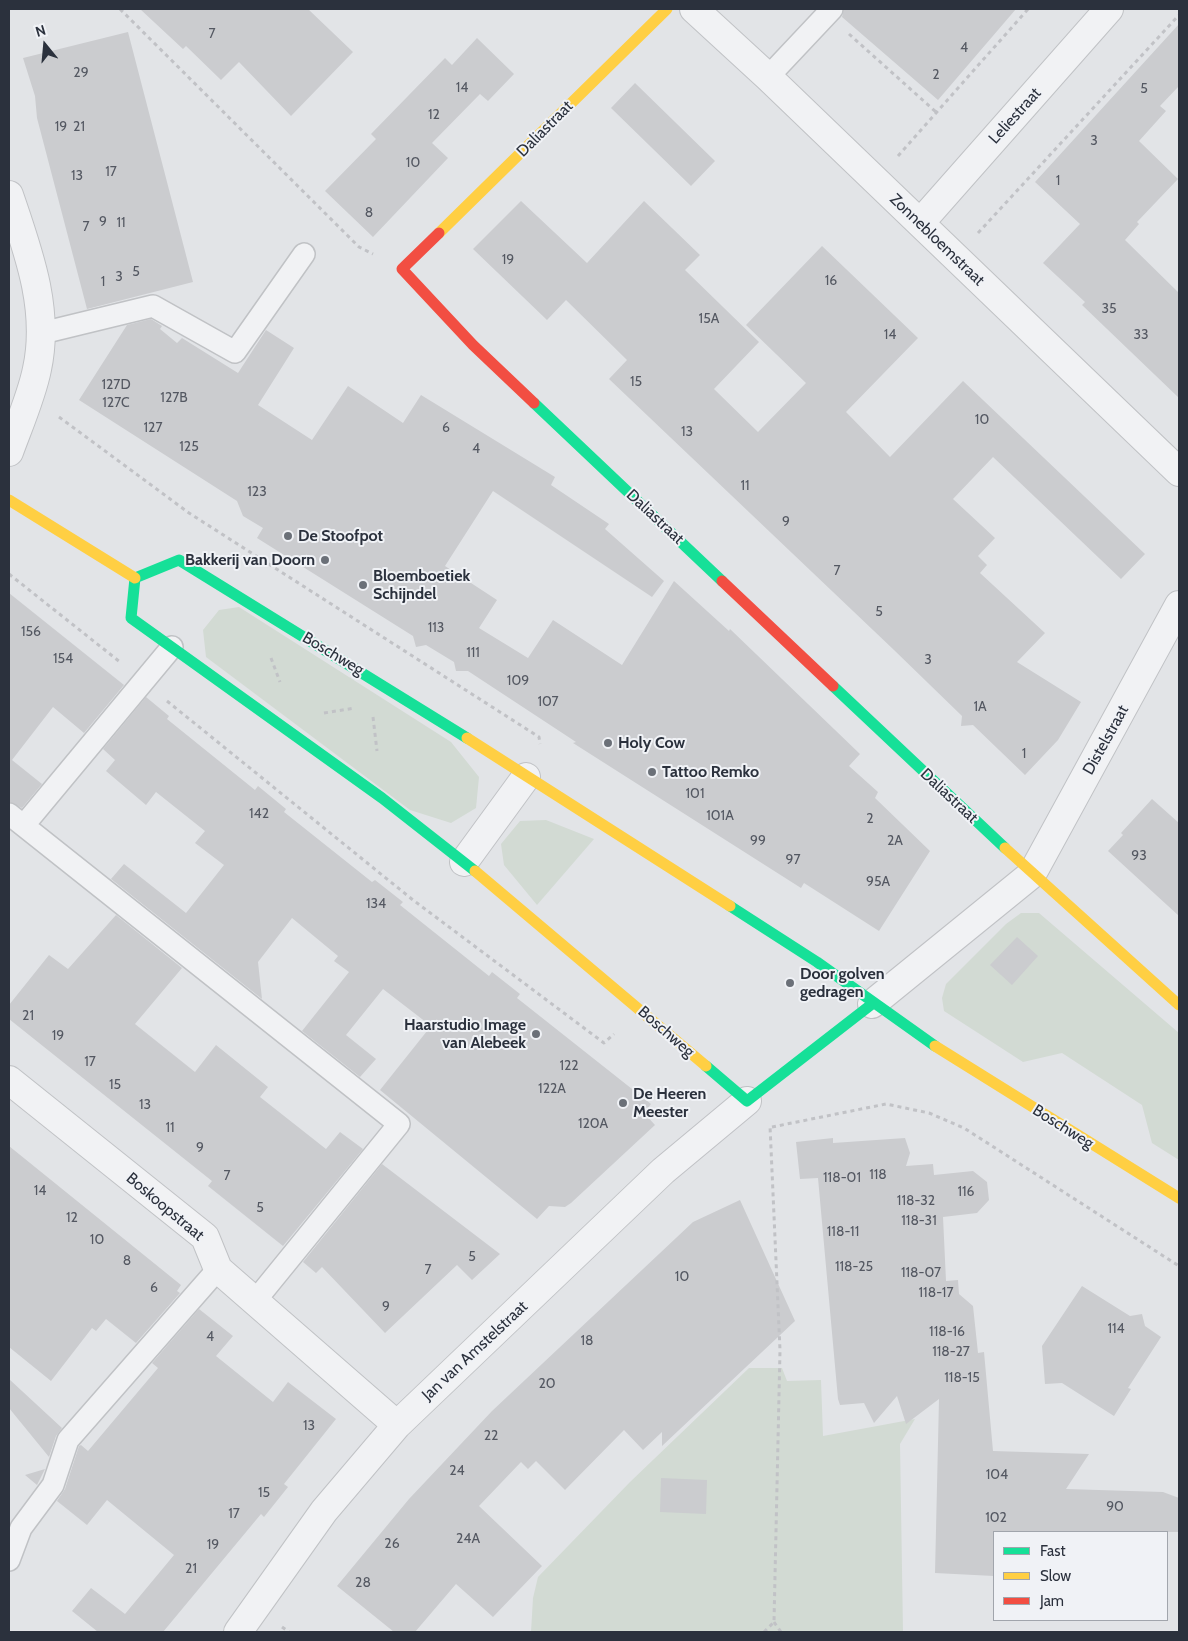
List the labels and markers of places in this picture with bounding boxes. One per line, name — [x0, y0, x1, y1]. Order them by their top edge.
place label: De Stoofpot — [298, 526, 383, 546]
marker: De Stoofpot — [282, 530, 294, 542]
place label: Bakkerij van Doorn — [185, 550, 315, 570]
marker: Bakkerij van Doorn — [319, 554, 331, 566]
place label: Bloemboetiek Schijndel — [373, 566, 470, 604]
marker: Bloemboetiek Schijndel — [357, 579, 369, 591]
place label: Holy Cow — [618, 733, 685, 753]
marker: Holy Cow — [602, 737, 614, 749]
place label: Tattoo Remko — [662, 762, 759, 782]
marker: Tattoo Remko — [646, 766, 658, 778]
place label: Door golven gedragen — [800, 964, 885, 1002]
marker: Door golven gedragen — [784, 977, 796, 989]
place label: Haarstudio Image van Alebeek — [404, 1015, 526, 1053]
marker: Haarstudio Image van Alebeek — [530, 1028, 542, 1040]
place label: De Heeren Meester — [633, 1084, 706, 1122]
marker: De Heeren Meester — [617, 1097, 629, 1109]

